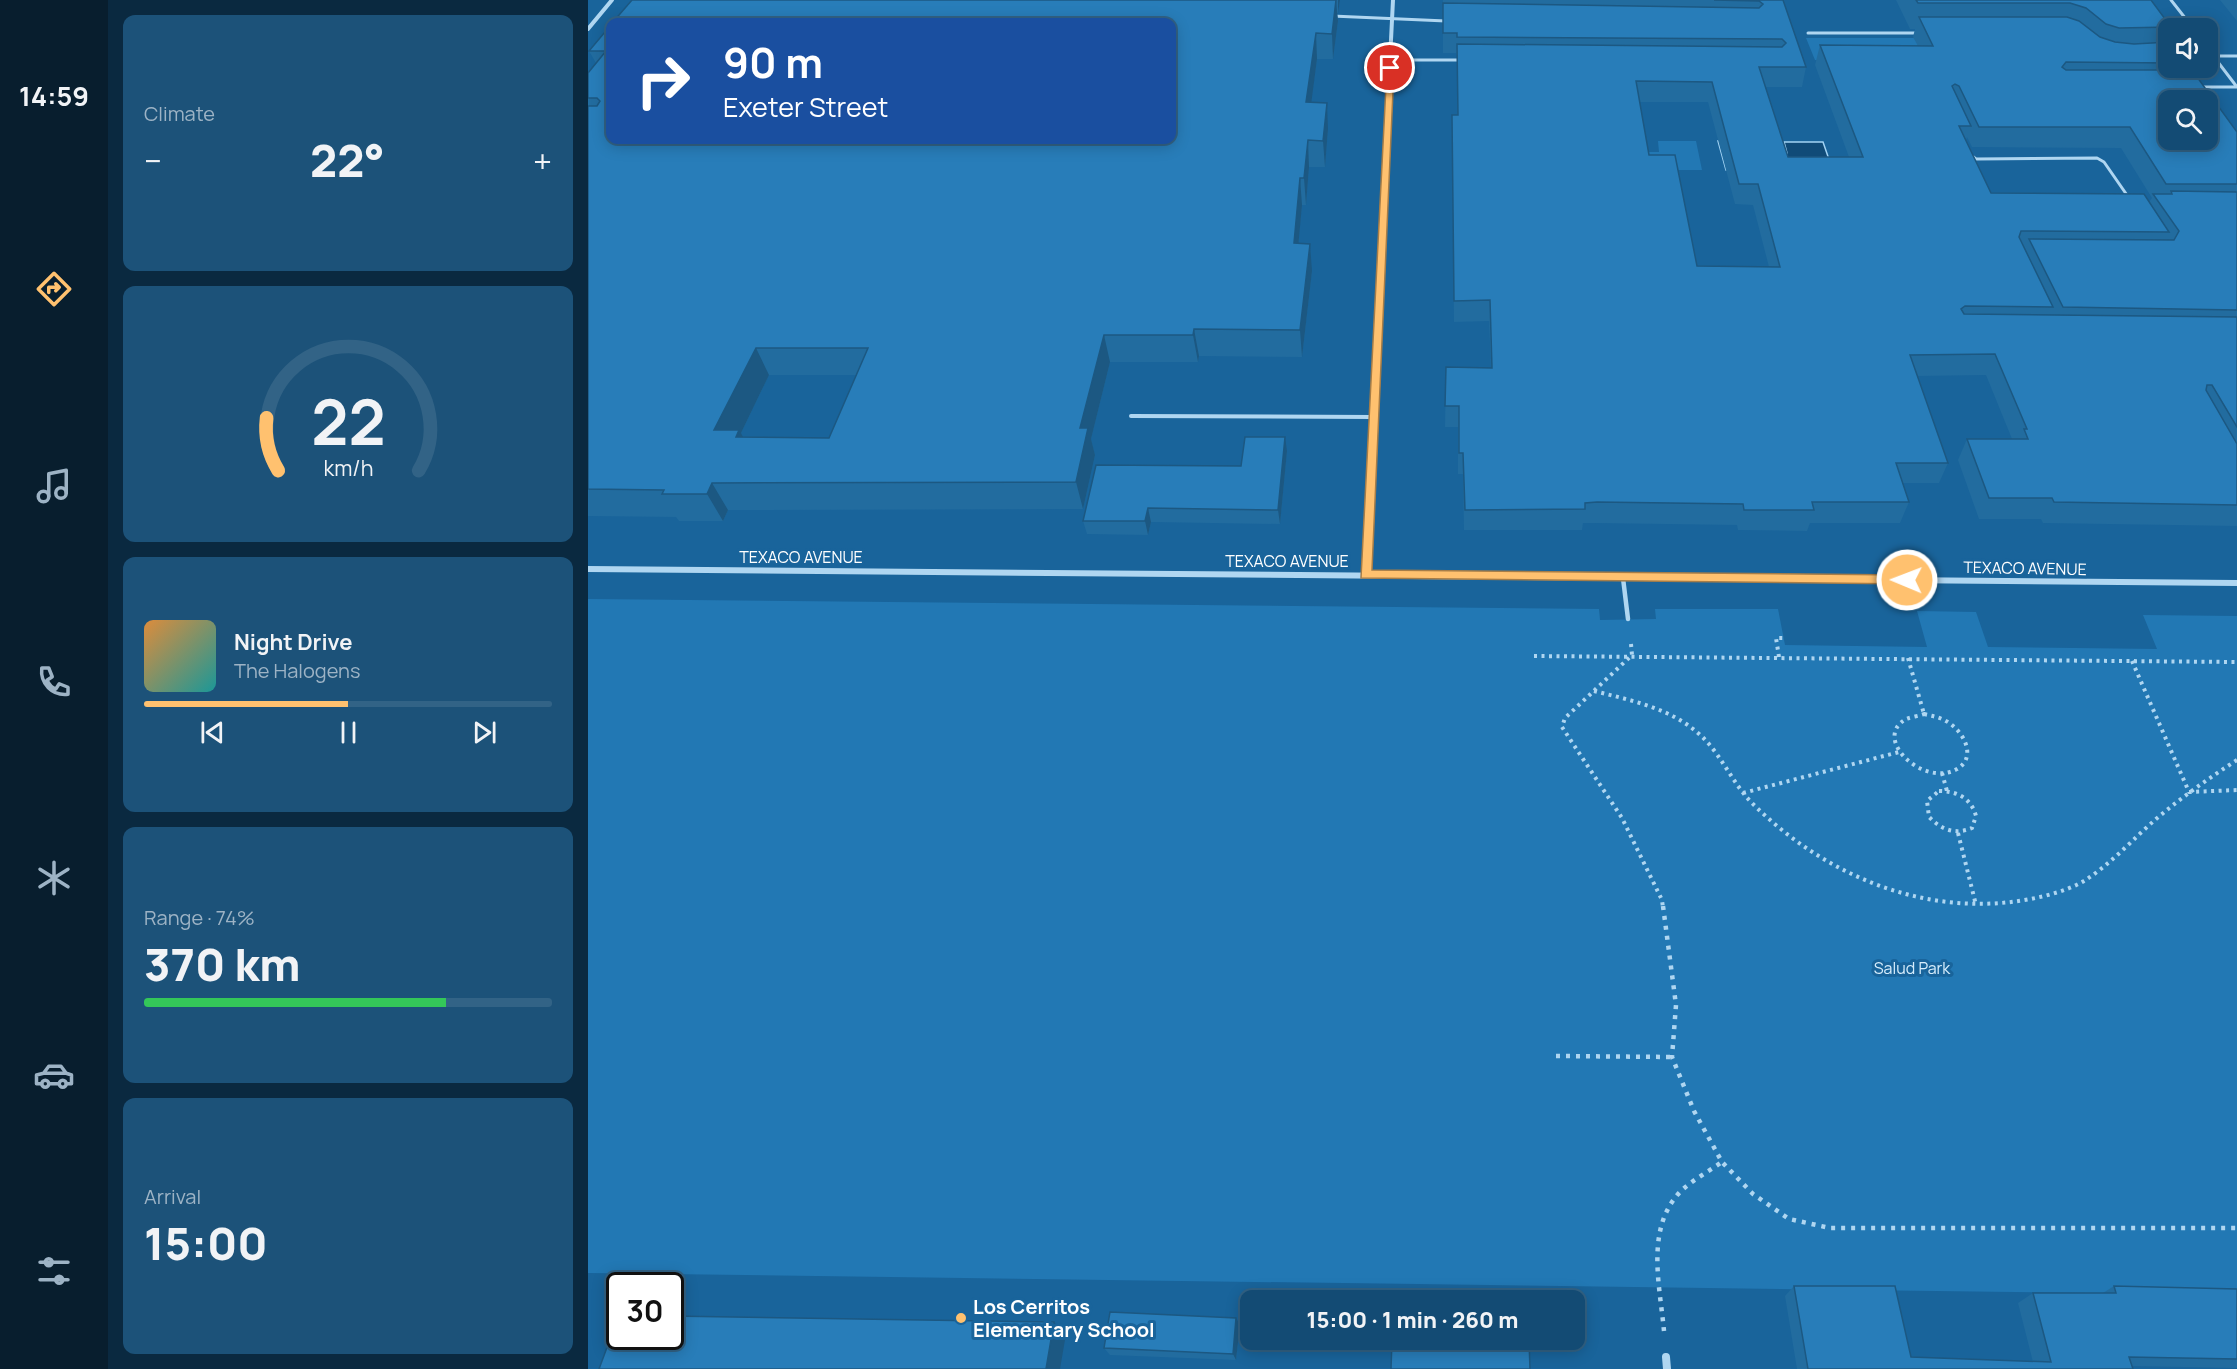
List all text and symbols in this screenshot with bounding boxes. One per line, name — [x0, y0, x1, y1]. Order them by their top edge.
map controls — [2158, 18, 2218, 150]
button: sound — [2158, 18, 2218, 78]
text: 90 m — [723, 33, 823, 91]
icon: right — [624, 42, 702, 120]
pin — [1364, 42, 1415, 93]
icon: arrive — [1373, 51, 1406, 84]
text: 14:59 — [19, 77, 89, 114]
text: Exeter Street — [723, 88, 888, 125]
button: search — [2158, 90, 2218, 150]
text: Climate — [144, 100, 215, 127]
text: 22° — [310, 129, 385, 191]
text: − — [144, 138, 162, 183]
text: + — [533, 138, 552, 183]
icon: directions — [33, 268, 75, 310]
text: 22 — [311, 378, 385, 464]
text: km/h — [323, 453, 373, 482]
icon: music — [33, 465, 75, 507]
street label: TEXACO AVENUE — [739, 546, 863, 568]
position arrow — [1875, 548, 1939, 612]
street label: TEXACO AVENUE — [1225, 550, 1349, 572]
street label: TEXACO AVENUE — [1963, 556, 2087, 580]
text: Night Drive — [234, 627, 353, 657]
text: The Halogens — [234, 657, 360, 684]
icon: phone — [33, 661, 75, 703]
icon: previous — [196, 716, 229, 749]
icon: pause — [332, 716, 365, 749]
icon: next — [468, 716, 501, 749]
icon: climate — [33, 857, 75, 899]
text: Range · 74% — [144, 904, 255, 931]
text: 370 km — [144, 933, 300, 995]
park label: Salud Park — [1874, 957, 1951, 979]
icon: car — [33, 1054, 75, 1096]
text: Arrival — [144, 1183, 201, 1210]
text: 15:00 — [144, 1212, 268, 1274]
icon: filters — [33, 1250, 75, 1292]
speed limit sign: 30 — [606, 1272, 684, 1350]
place label: Los Cerritos Elementary School — [973, 1293, 1155, 1343]
text: 15:00 · 1 min · 260 m — [1307, 1305, 1518, 1335]
marker: Los Cerritos Elementary School — [954, 1311, 968, 1325]

